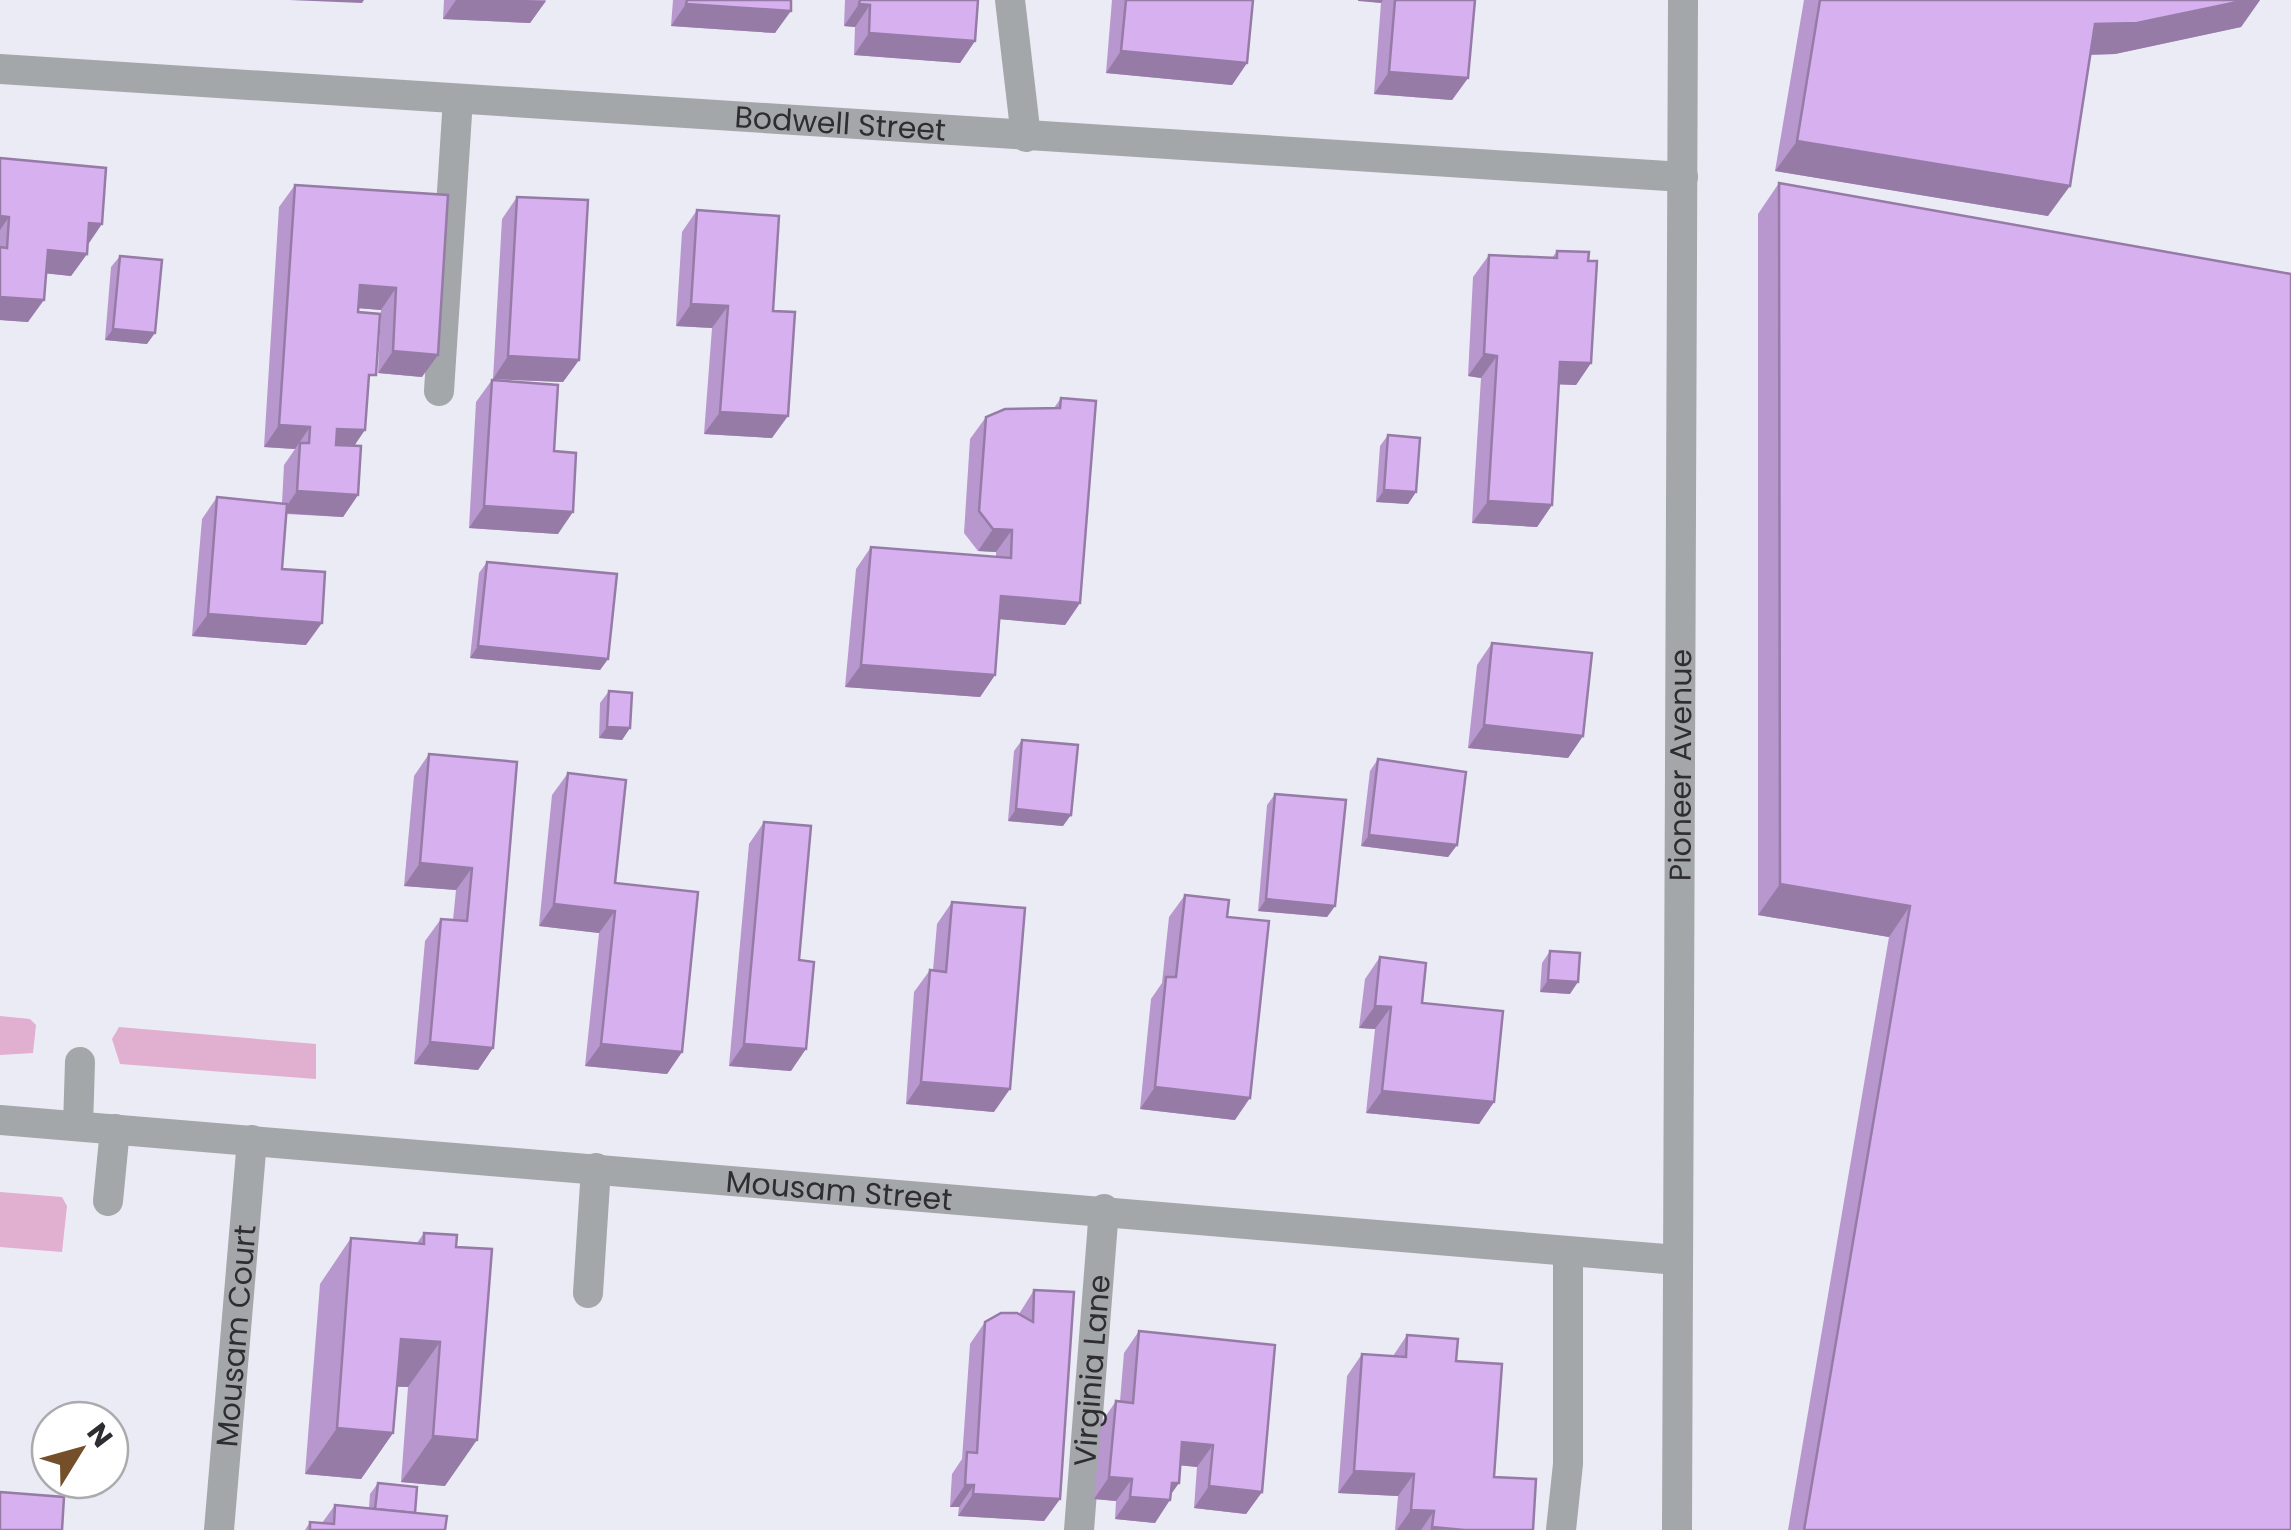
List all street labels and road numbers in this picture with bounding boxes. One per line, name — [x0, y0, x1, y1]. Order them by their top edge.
street label: Bodwell Street — [733, 95, 947, 151]
street label: Pioneer Avenue — [1658, 649, 1702, 881]
street label: Mousam Street — [724, 1159, 954, 1221]
street label: Mousam Court — [205, 1223, 266, 1449]
street label: Virginia Lane — [1063, 1273, 1120, 1468]

